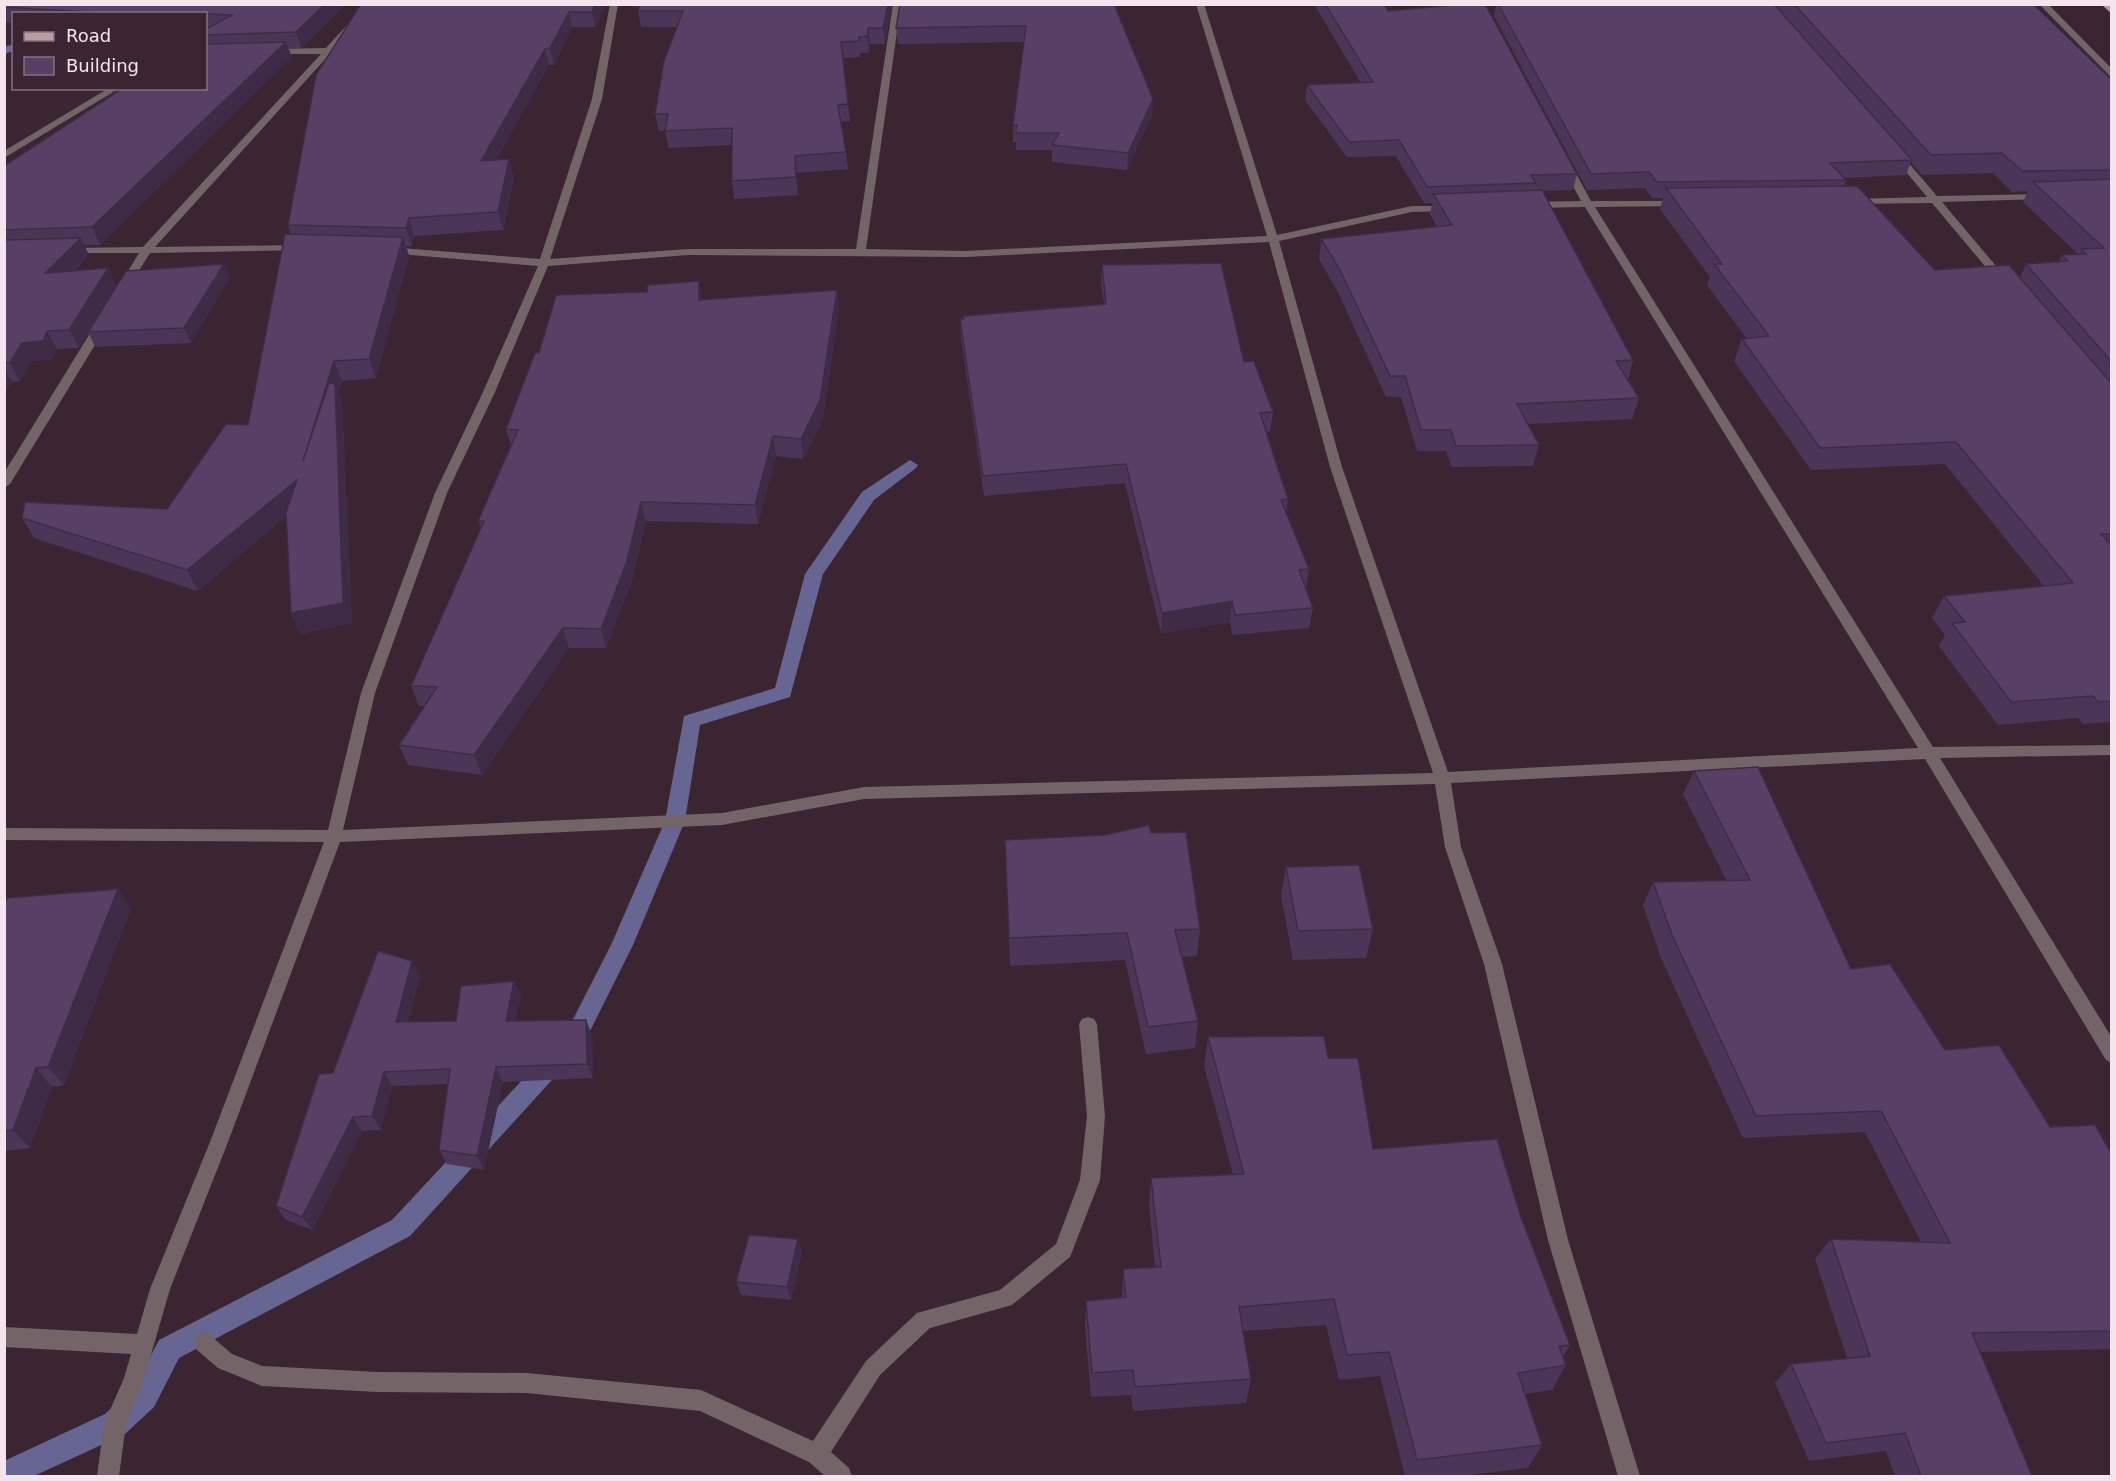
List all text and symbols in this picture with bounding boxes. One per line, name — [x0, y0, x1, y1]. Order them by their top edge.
legend — [12, 12, 207, 90]
text: Road — [66, 25, 111, 46]
text: Building — [66, 55, 139, 76]

